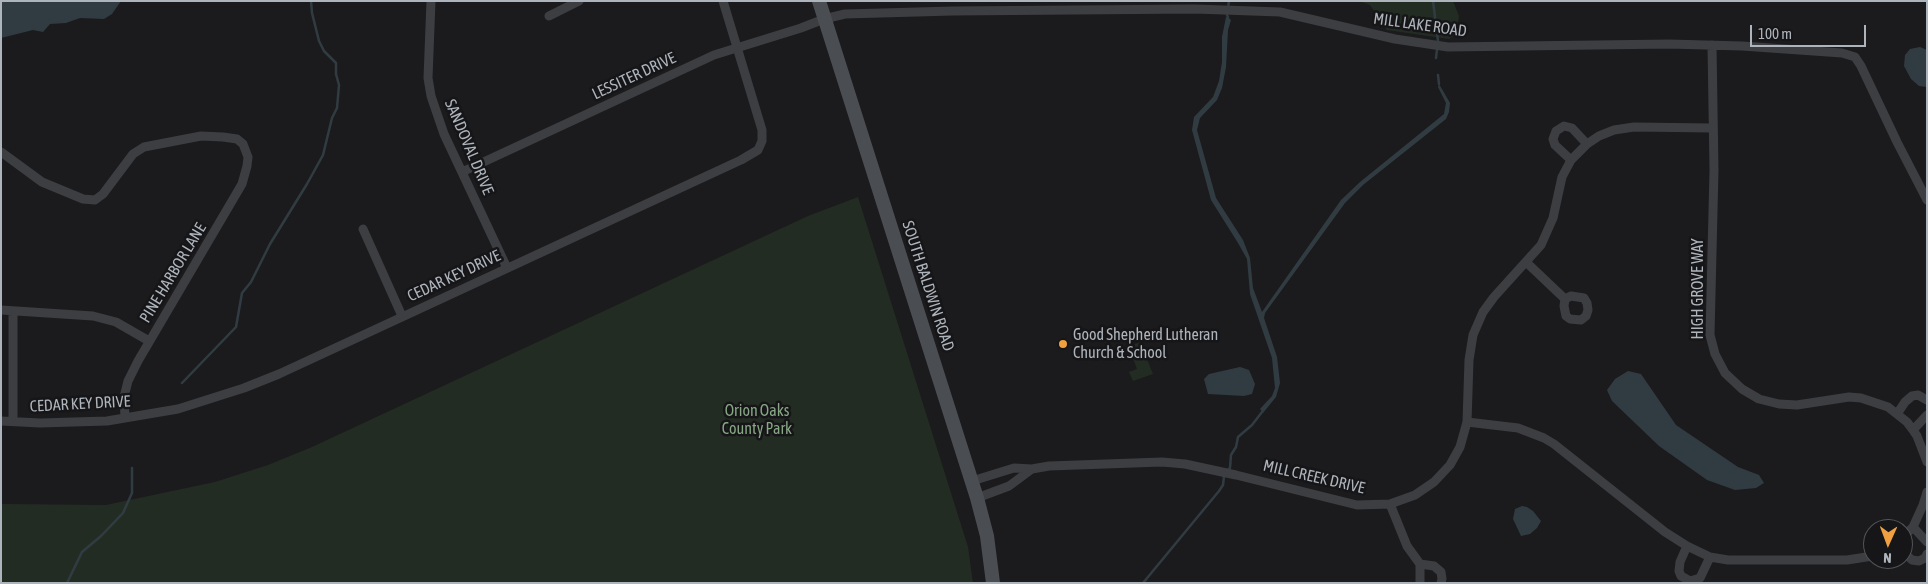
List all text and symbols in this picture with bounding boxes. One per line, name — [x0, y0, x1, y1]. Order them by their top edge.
street label: MILL LAKE ROAD — [1372, 9, 1468, 41]
scale bar — [1753, 15, 1869, 47]
text: 100 m — [1758, 25, 1792, 42]
street label: LESSITER DRIVE — [589, 48, 679, 104]
street label: SANDOVAL DRIVE — [440, 96, 498, 198]
street label: SOUTH BALDWIN ROAD — [898, 218, 958, 354]
street label: PINE HARBOR LANE — [136, 220, 210, 326]
street label: HIGH GROVE WAY — [1688, 238, 1708, 340]
street label: CEDAR KEY DRIVE — [404, 246, 504, 306]
place label: Good Shepherd Lutheran Church & School — [1073, 325, 1218, 363]
marker: Good Shepherd Lutheran Church & School — [1057, 338, 1069, 350]
street label: CEDAR KEY DRIVE — [29, 392, 131, 416]
park label: Orion Oaks County Park — [722, 401, 792, 439]
street label: MILL CREEK DRIVE — [1261, 456, 1367, 498]
north arrow — [1863, 519, 1913, 569]
text: N — [1883, 550, 1892, 566]

